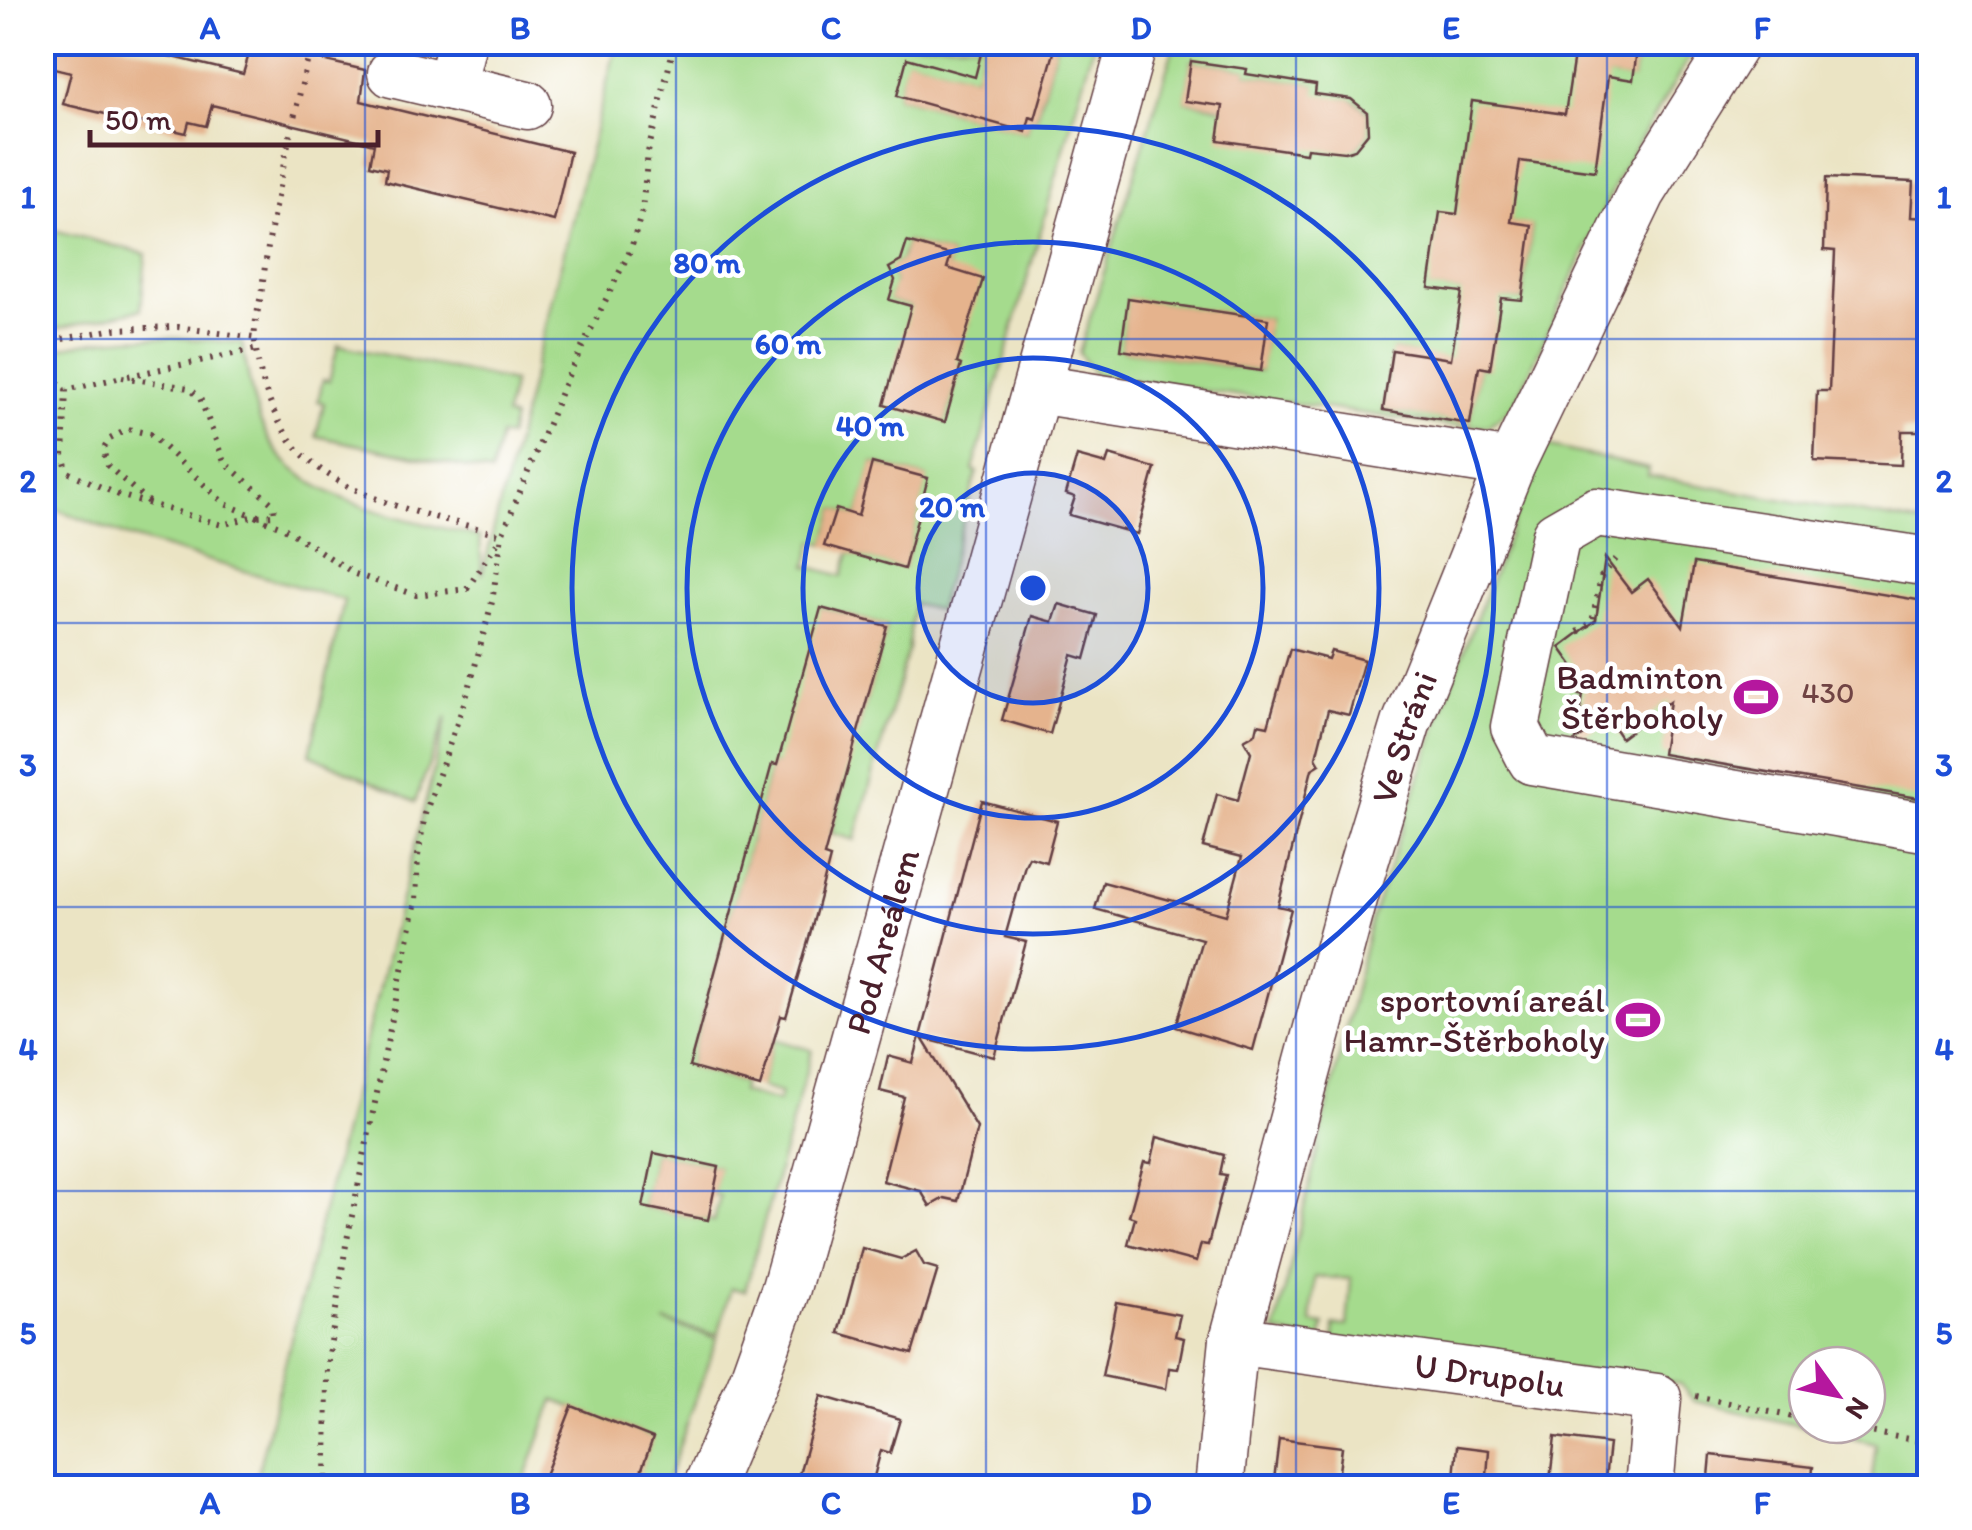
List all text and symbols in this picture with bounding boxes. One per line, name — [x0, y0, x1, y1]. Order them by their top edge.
text: A — [199, 9, 221, 47]
text: B — [510, 9, 530, 47]
text: C — [821, 9, 841, 47]
text: D — [1130, 9, 1152, 47]
text: E — [1442, 9, 1460, 47]
text: F — [1754, 9, 1771, 47]
scale bar — [90, 85, 378, 147]
text: 50 m — [105, 101, 171, 138]
text: 1 — [21, 178, 36, 216]
text: 1 — [1937, 178, 1952, 216]
text: 80 m — [674, 244, 741, 281]
text: 60 m — [755, 325, 822, 362]
text: 40 m — [836, 407, 905, 444]
text: 2 — [20, 462, 37, 500]
text: 2 — [1936, 462, 1953, 500]
text: 20 m — [919, 488, 986, 525]
centre of rings — [1015, 570, 1051, 606]
place label: Badminton Štěrboholy — [1556, 656, 1723, 738]
street label: Ve Stráni — [1362, 665, 1446, 808]
sports icon: Badminton Štěrboholy — [1732, 673, 1780, 721]
house number: 430 — [1802, 674, 1854, 711]
text: 3 — [19, 746, 37, 784]
text: 3 — [1935, 746, 1953, 784]
street label: Pod Areálem — [837, 844, 928, 1039]
place label: sportovní areál Hamr-Štěrboholy — [1344, 979, 1605, 1061]
sports icon: sportovní areál Hamr-Štěrboholy — [1614, 996, 1662, 1044]
text: 4 — [18, 1030, 38, 1068]
text: 4 — [1934, 1030, 1954, 1068]
text: 5 — [20, 1314, 37, 1352]
text: 5 — [1936, 1314, 1953, 1352]
street label: U Drupolu — [1411, 1344, 1568, 1406]
north arrow — [1787, 1345, 1887, 1445]
text: N — [1839, 1391, 1877, 1426]
text: A — [199, 1484, 221, 1522]
text: B — [510, 1484, 530, 1522]
text: C — [821, 1484, 841, 1522]
text: D — [1130, 1484, 1152, 1522]
text: E — [1442, 1484, 1460, 1522]
text: F — [1754, 1484, 1771, 1522]

